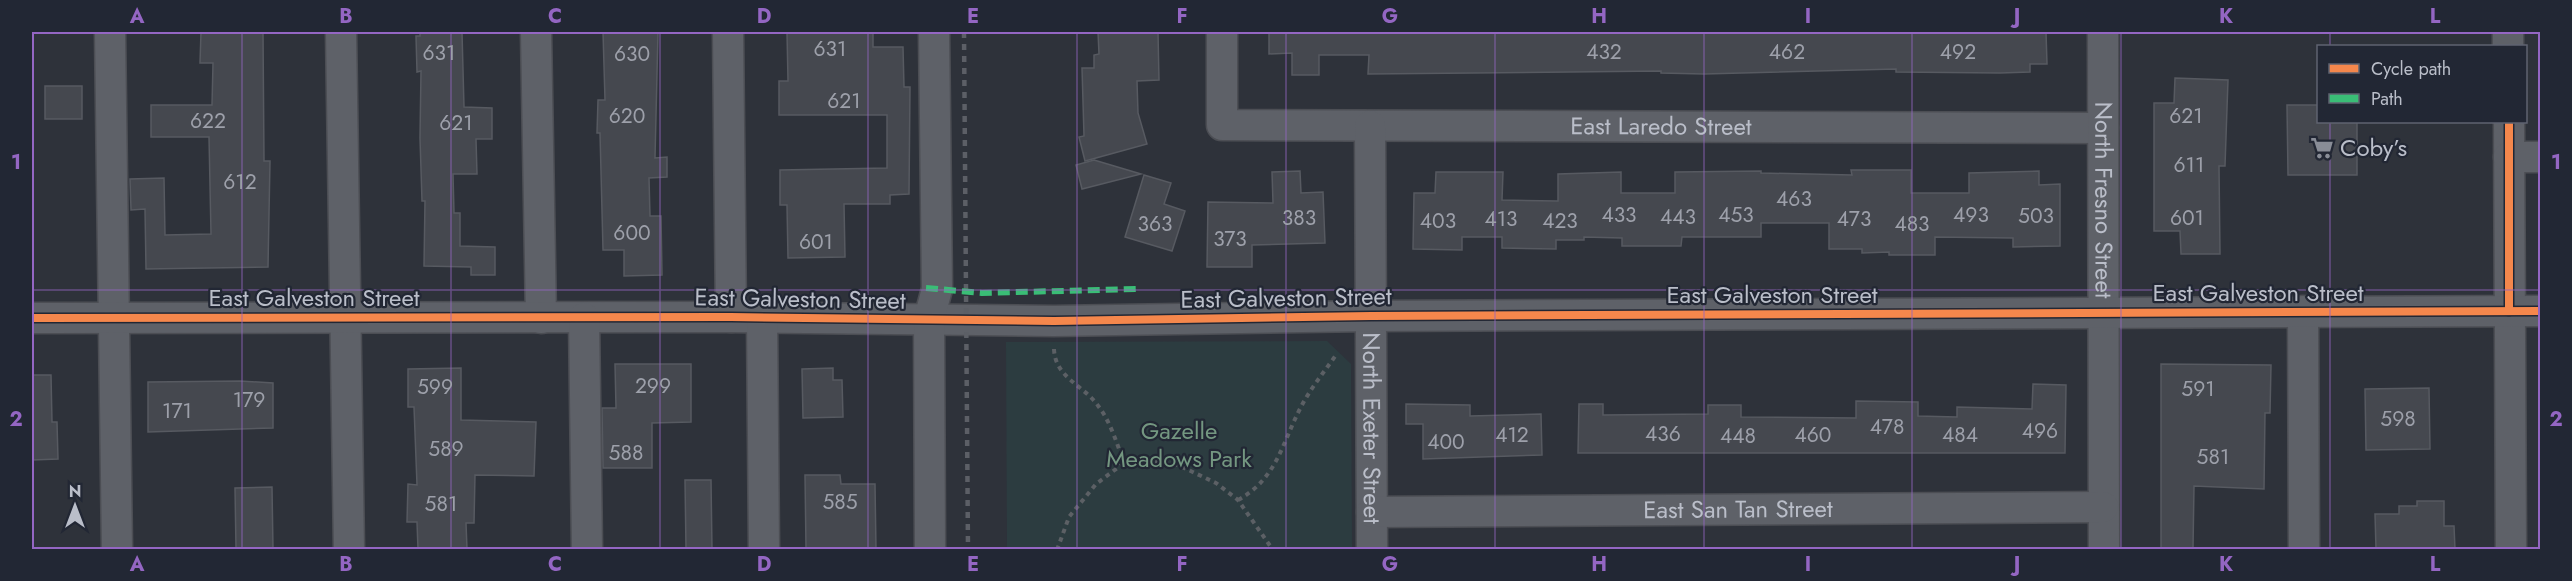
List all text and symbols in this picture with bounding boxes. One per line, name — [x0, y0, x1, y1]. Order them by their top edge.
text: A — [129, 2, 145, 31]
text: B — [339, 2, 353, 31]
text: C — [548, 2, 562, 31]
text: D — [757, 2, 771, 31]
text: E — [967, 2, 979, 31]
text: F — [1176, 2, 1188, 31]
text: G — [1382, 2, 1398, 31]
text: H — [1591, 2, 1607, 31]
text: I — [1805, 2, 1811, 31]
text: J — [2010, 2, 2020, 31]
text: K — [2219, 2, 2233, 31]
text: L — [2430, 2, 2441, 31]
house number: 631 — [813, 34, 847, 64]
house number: 432 — [1586, 37, 1622, 67]
house number: 462 — [1769, 37, 1805, 67]
house number: 492 — [1940, 37, 1976, 67]
house number: 631 — [422, 38, 456, 68]
house number: 630 — [614, 39, 650, 69]
legend — [2317, 45, 2527, 123]
text: Cycle path — [2371, 56, 2451, 82]
house number: 621 — [827, 86, 861, 116]
text: Path — [2371, 86, 2403, 112]
house number: 620 — [609, 101, 645, 131]
street label: North Fresno Street — [2086, 101, 2122, 299]
house number: 621 — [2169, 101, 2203, 131]
house number: 622 — [190, 106, 226, 136]
house number: 621 — [439, 108, 473, 138]
street label: East Laredo Street — [1570, 108, 1752, 144]
place label: Coby’s — [2340, 130, 2407, 165]
supermarket icon: Coby’s — [2309, 135, 2335, 161]
text: 1 — [11, 148, 21, 177]
text: 1 — [2551, 148, 2561, 177]
house number: 611 — [2174, 150, 2205, 180]
house number: 612 — [223, 167, 257, 197]
house number: 463 — [1776, 184, 1812, 214]
house number: 433 — [1601, 200, 1637, 230]
house number: 453 — [1718, 200, 1754, 230]
house number: 493 — [1953, 200, 1989, 230]
house number: 503 — [2018, 201, 2054, 231]
house number: 443 — [1660, 202, 1696, 232]
house number: 383 — [1282, 203, 1316, 233]
house number: 601 — [2170, 203, 2204, 233]
house number: 413 — [1484, 204, 1518, 234]
house number: 473 — [1837, 204, 1871, 234]
house number: 403 — [1420, 206, 1456, 236]
house number: 423 — [1542, 206, 1578, 236]
house number: 363 — [1137, 209, 1173, 239]
house number: 483 — [1894, 209, 1930, 239]
house number: 600 — [613, 218, 651, 248]
house number: 373 — [1213, 224, 1247, 254]
house number: 601 — [799, 227, 833, 257]
street label: East Galveston Street — [2152, 275, 2364, 310]
street label: East Galveston Street — [1666, 277, 1878, 312]
street label: East Galveston Street — [1180, 278, 1392, 317]
street label: East Galveston Street — [694, 279, 906, 318]
street label: East Galveston Street — [208, 280, 420, 315]
street label: North Exeter Street — [1354, 332, 1390, 524]
house number: 299 — [635, 371, 671, 401]
house number: 599 — [417, 372, 453, 402]
house number: 591 — [2181, 374, 2215, 404]
house number: 179 — [233, 385, 265, 415]
house number: 171 — [162, 396, 192, 426]
house number: 598 — [2380, 404, 2416, 434]
text: 2 — [9, 405, 23, 434]
text: 2 — [2549, 405, 2563, 434]
house number: 478 — [1870, 412, 1904, 442]
park label: Gazelle Meadows Park — [1106, 413, 1252, 476]
house number: 496 — [2022, 416, 2058, 446]
house number: 436 — [1645, 419, 1681, 449]
house number: 412 — [1495, 420, 1529, 450]
house number: 460 — [1795, 420, 1831, 450]
house number: 484 — [1942, 420, 1978, 450]
house number: 448 — [1720, 421, 1756, 451]
house number: 400 — [1427, 427, 1465, 457]
house number: 589 — [428, 434, 464, 464]
house number: 588 — [609, 438, 643, 468]
house number: 581 — [2197, 442, 2229, 472]
north arrow — [45, 476, 105, 536]
text: N — [69, 480, 81, 503]
house number: 585 — [822, 487, 858, 517]
house number: 581 — [425, 489, 457, 519]
street label: East San Tan Street — [1643, 491, 1833, 527]
text: A — [129, 550, 145, 579]
text: B — [339, 550, 353, 579]
text: C — [548, 550, 562, 579]
text: D — [757, 550, 771, 579]
text: E — [967, 550, 979, 579]
text: F — [1176, 550, 1188, 579]
text: G — [1382, 550, 1398, 579]
text: H — [1591, 550, 1607, 579]
text: I — [1805, 550, 1811, 579]
text: J — [2010, 550, 2020, 579]
text: K — [2219, 550, 2233, 579]
text: L — [2430, 550, 2441, 579]

